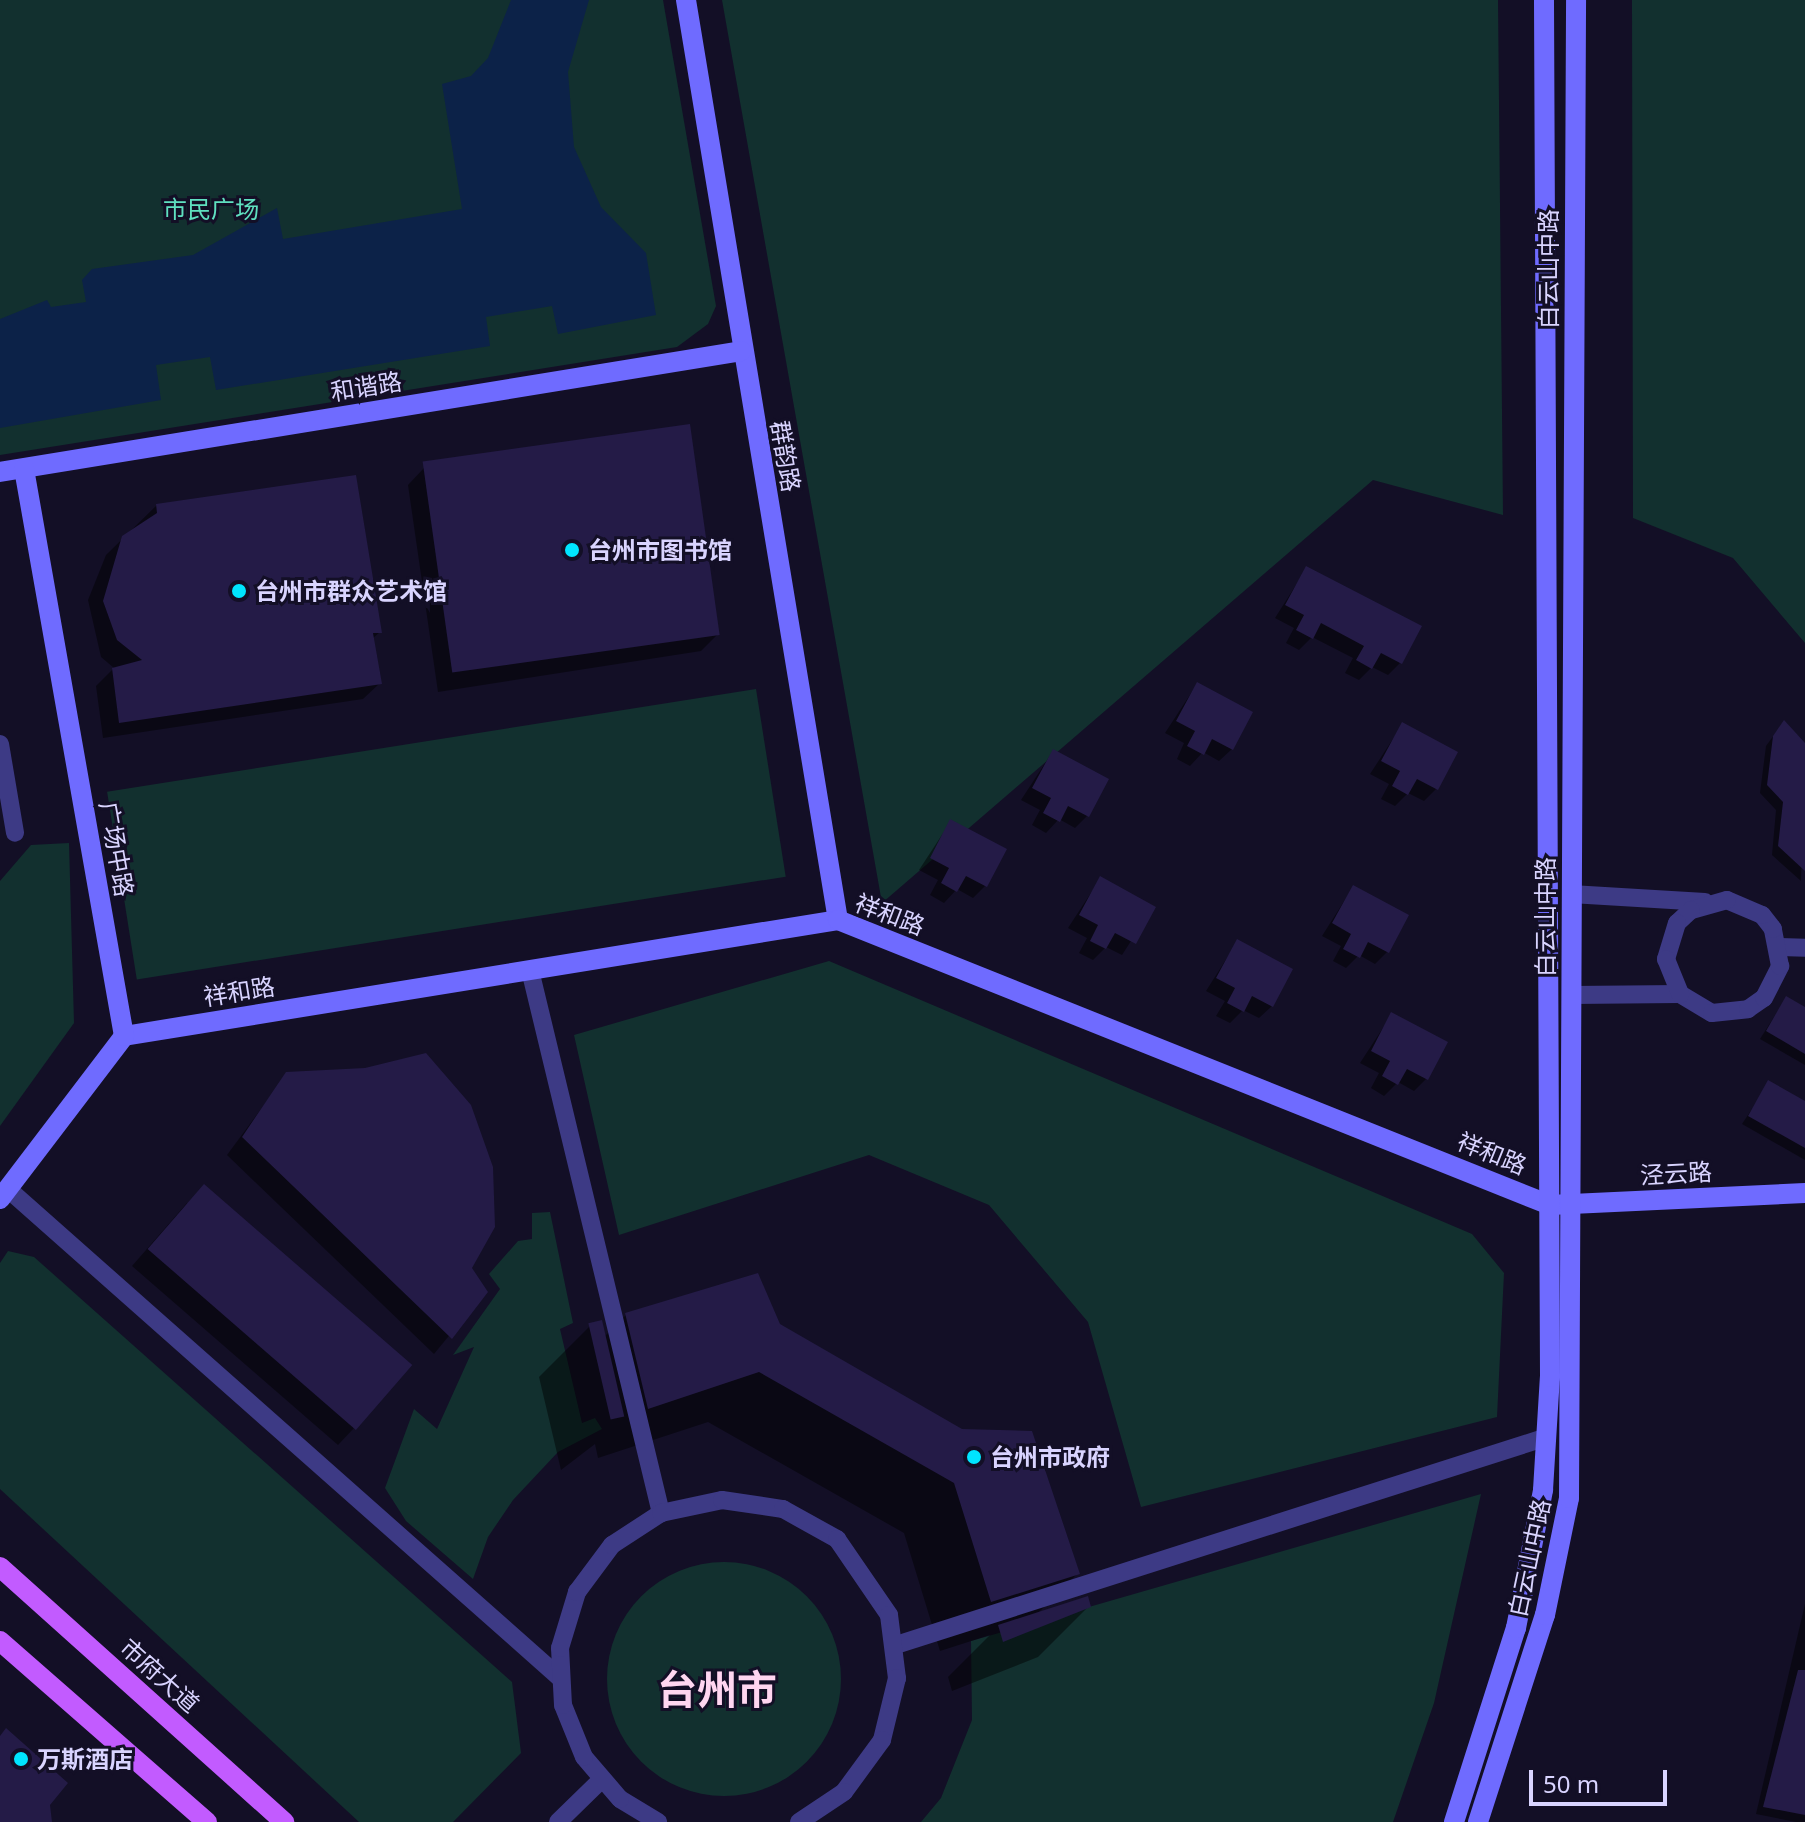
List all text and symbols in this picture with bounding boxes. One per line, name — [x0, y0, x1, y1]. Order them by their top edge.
park label: 市民广场 — [163, 195, 259, 223]
street label: 白云山中路 — [1534, 209, 1562, 329]
street label: 和谐路 — [328, 366, 404, 406]
street label: 群韵路 — [766, 418, 806, 494]
place label: 台州市图书馆 — [588, 536, 732, 564]
marker: 台州市图书馆 — [563, 541, 581, 559]
place label: 台州市群众艺术馆 — [255, 577, 447, 605]
marker: 台州市群众艺术馆 — [230, 582, 248, 600]
street label: 广场中路 — [94, 799, 140, 899]
street label: 白云山中路 — [1531, 857, 1559, 977]
street label: 祥和路 — [851, 888, 929, 940]
street label: 祥和路 — [201, 971, 277, 1011]
street label: 祥和路 — [1453, 1126, 1531, 1180]
street label: 泾云路 — [1639, 1157, 1713, 1189]
place label: 台州市政府 — [990, 1443, 1110, 1471]
marker: 台州市政府 — [965, 1448, 983, 1466]
street label: 白云山中路 — [1502, 1496, 1556, 1620]
street label: 市府大道 — [115, 1632, 205, 1718]
district label: 台州市 — [657, 1665, 777, 1713]
place label: 万斯酒店 — [37, 1745, 133, 1773]
marker: 万斯酒店 — [12, 1750, 30, 1768]
scale bar — [1533, 1754, 1671, 1804]
text: 50 m — [1543, 1767, 1599, 1800]

